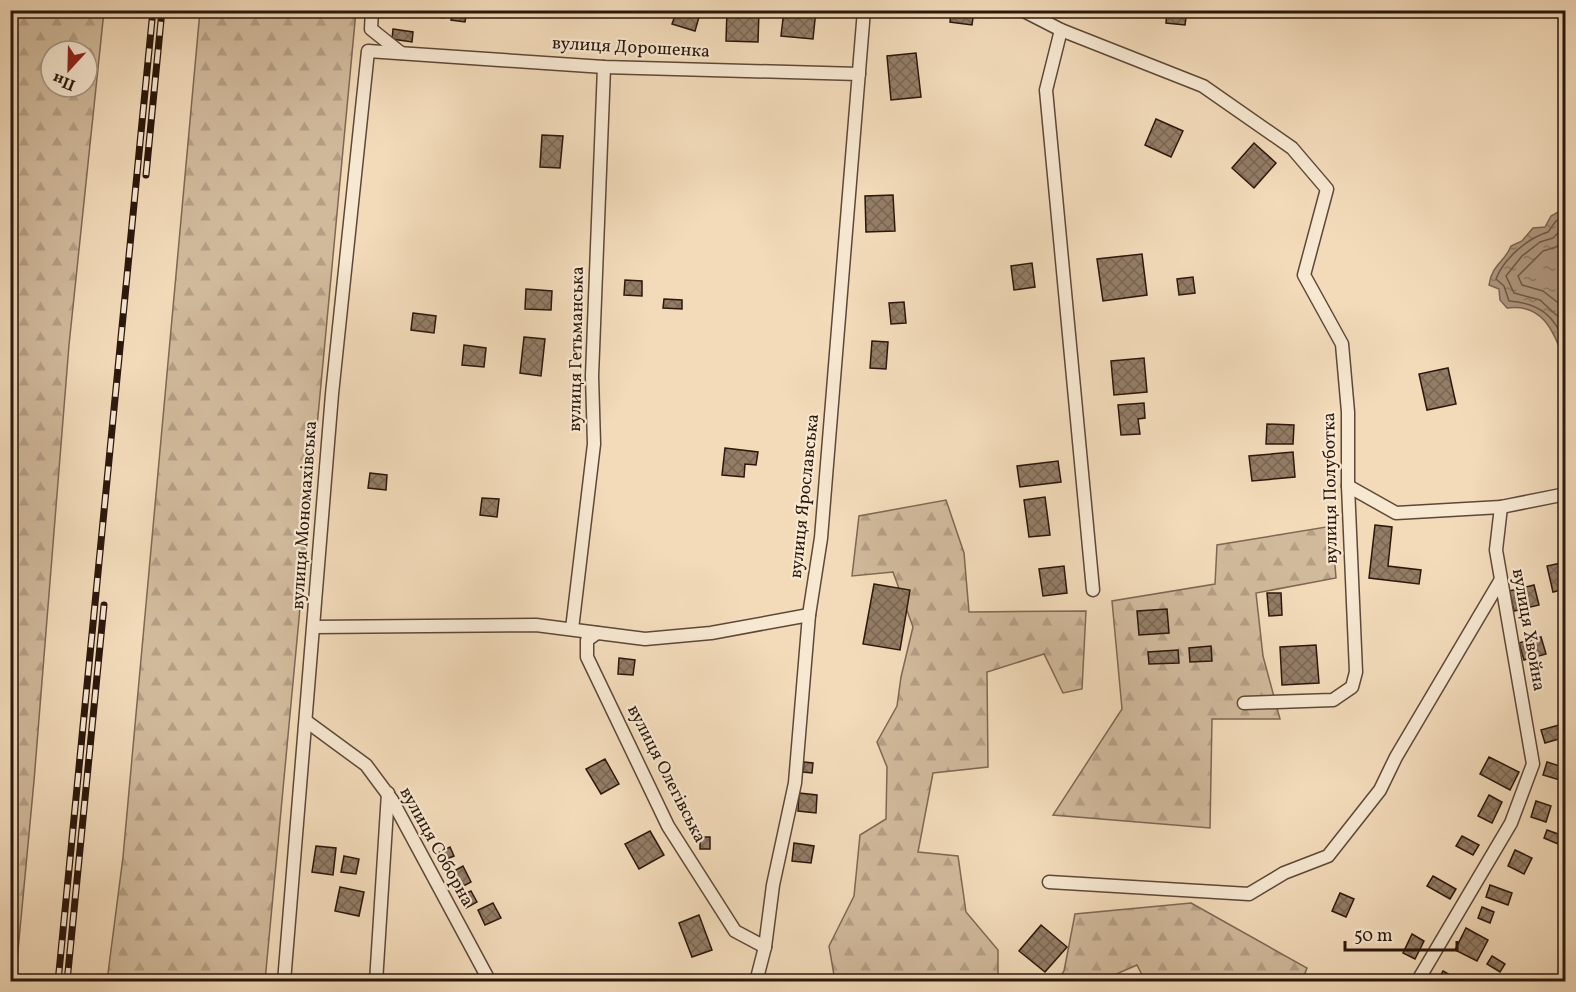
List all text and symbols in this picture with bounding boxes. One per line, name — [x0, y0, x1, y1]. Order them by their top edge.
street label: вулиця Дорошенка — [551, 31, 711, 65]
north arrow — [39, 39, 99, 99]
text: Пн — [49, 67, 79, 96]
street label: вулиця Гетьманська — [563, 266, 591, 432]
street label: вулиця Ярославська — [784, 412, 826, 580]
street label: вулиця Полуботка — [1317, 412, 1345, 564]
street label: вулиця Мономахівська — [286, 420, 324, 610]
street label: вулиця Хвойна — [1505, 567, 1551, 693]
street label: вулиця Олегівська — [620, 701, 712, 847]
street label: вулиця Соборна — [393, 783, 479, 911]
scale bar — [1345, 914, 1458, 952]
text: 50 m — [1354, 924, 1393, 949]

